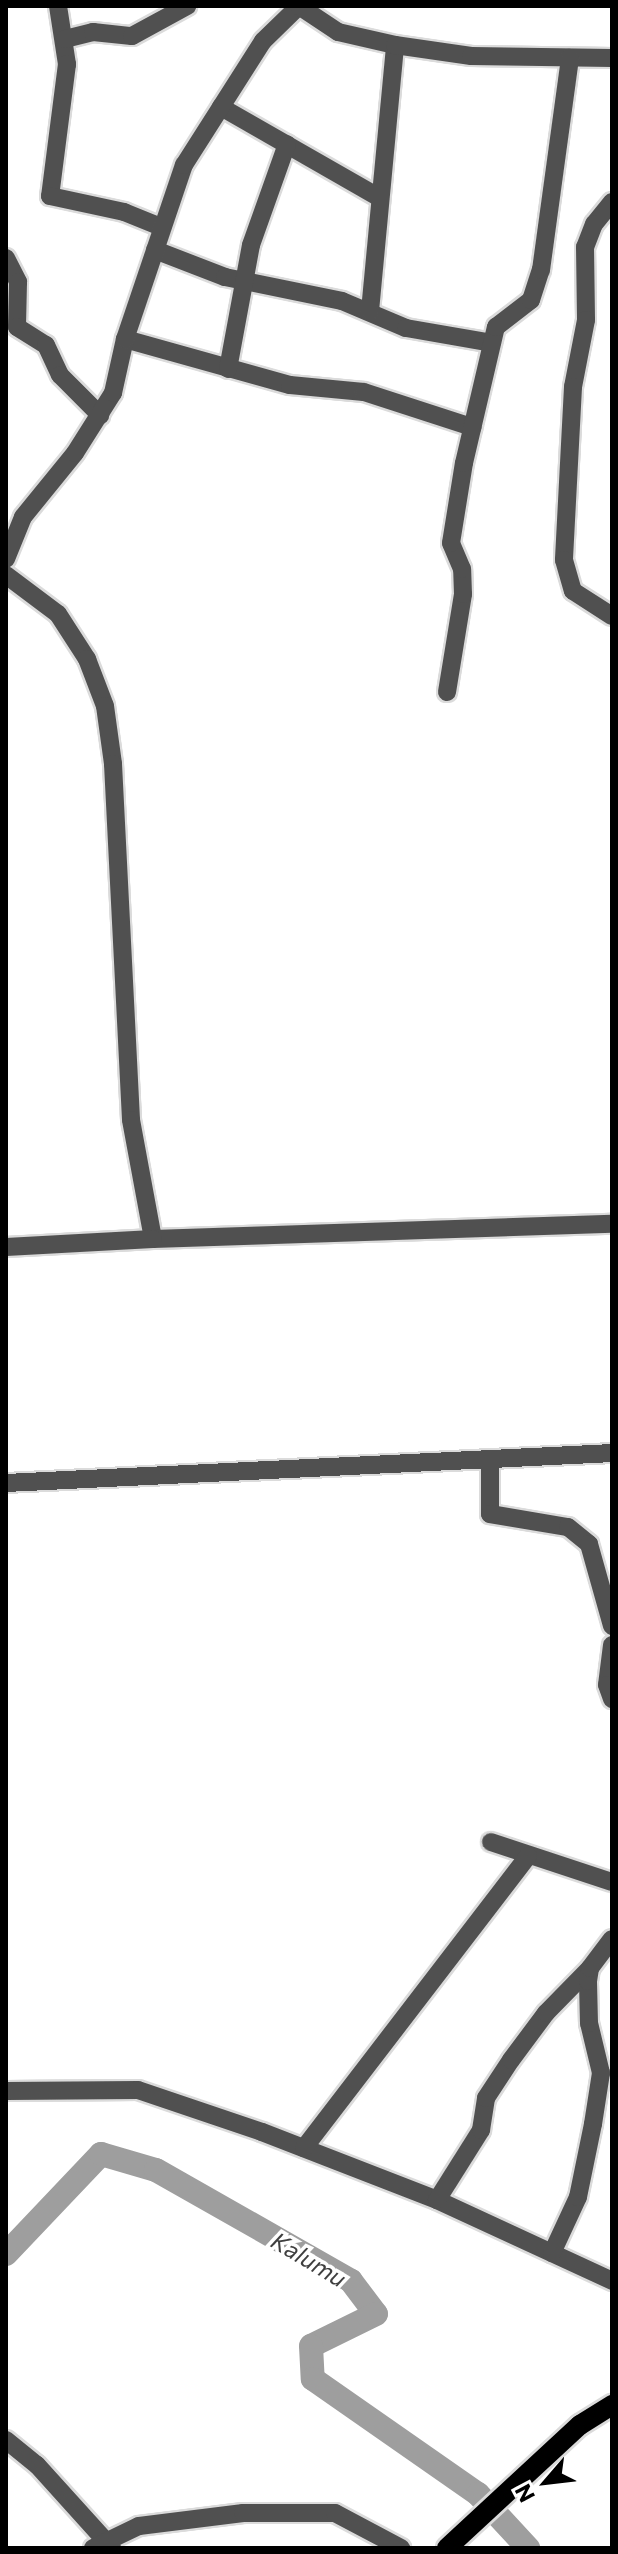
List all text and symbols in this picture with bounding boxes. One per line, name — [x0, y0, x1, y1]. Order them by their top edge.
water label: Kalumu — [266, 2225, 352, 2293]
north arrow — [506, 2442, 586, 2522]
text: N — [509, 2480, 540, 2507]

